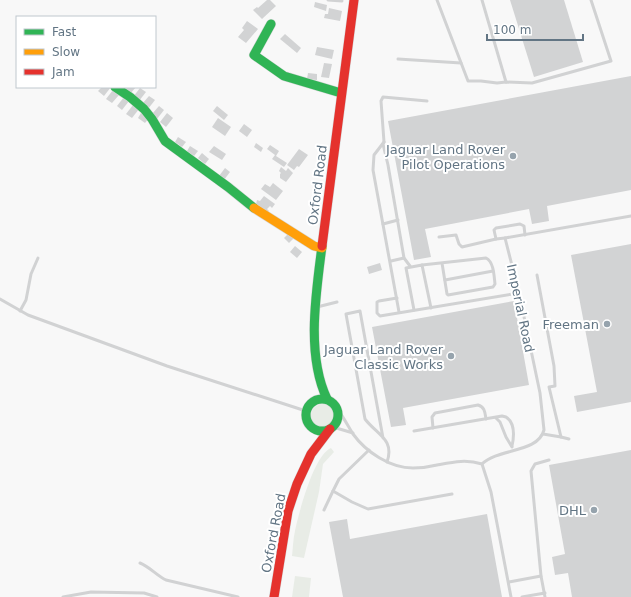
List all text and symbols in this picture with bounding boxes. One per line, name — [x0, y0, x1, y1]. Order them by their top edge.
legend — [16, 16, 156, 88]
scale bar — [487, 16, 583, 42]
text: 100 m — [493, 23, 531, 37]
text: Fast — [52, 25, 76, 39]
text: Slow — [52, 45, 80, 59]
text: Jam — [51, 65, 75, 79]
place label: Jaguar Land Rover Pilot Operations — [385, 142, 506, 172]
street label: Oxford Road — [305, 144, 330, 226]
marker: Jaguar Land Rover Pilot Operations — [508, 151, 518, 161]
street label: Imperial Road — [504, 263, 537, 354]
place label: Freeman — [543, 317, 599, 332]
marker: Freeman — [602, 319, 612, 329]
place label: Jaguar Land Rover Classic Works — [323, 342, 444, 372]
marker: Jaguar Land Rover Classic Works — [446, 351, 456, 361]
street label: Oxford Road — [258, 492, 289, 574]
place label: DHL — [559, 503, 587, 518]
marker: DHL — [589, 505, 599, 515]

